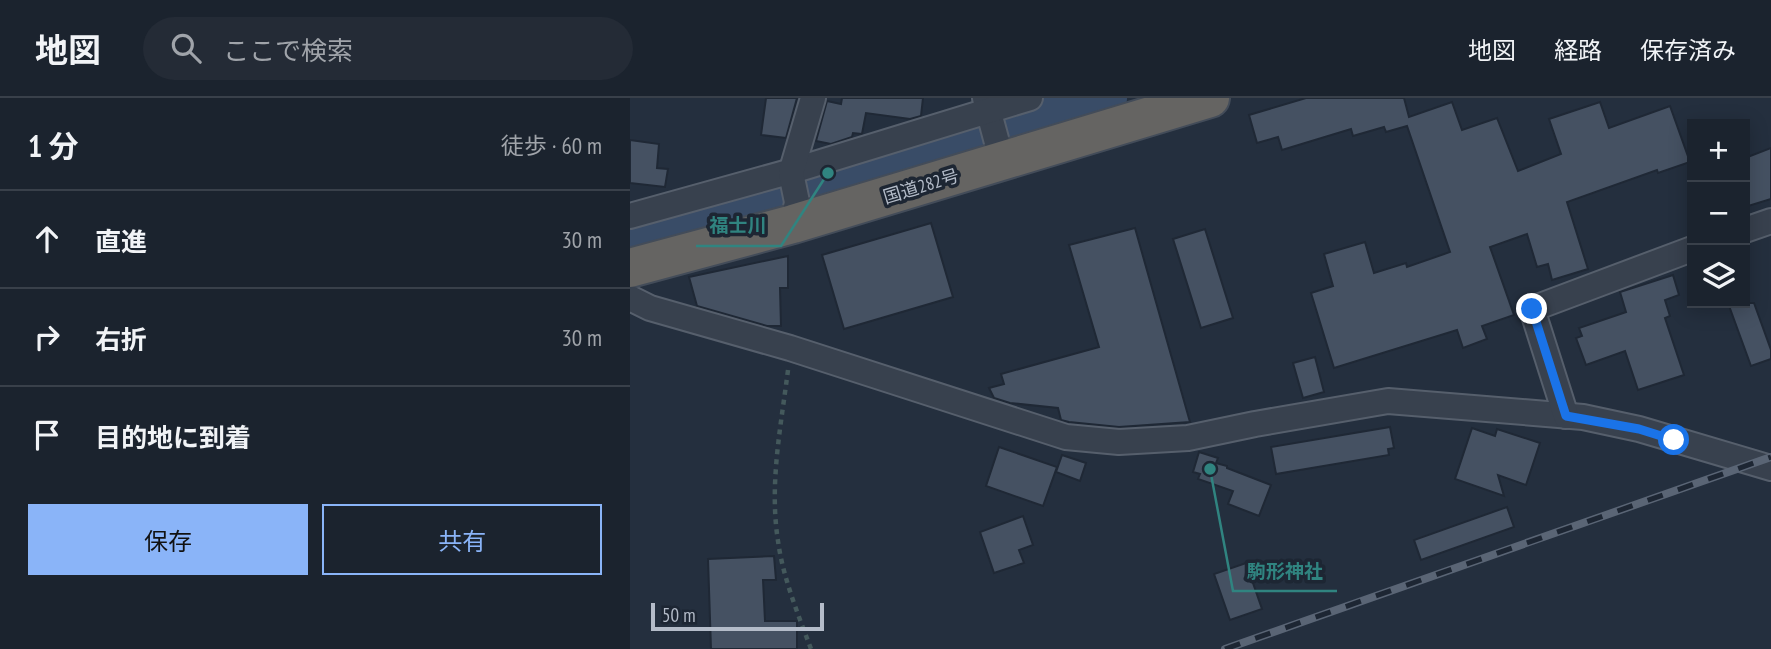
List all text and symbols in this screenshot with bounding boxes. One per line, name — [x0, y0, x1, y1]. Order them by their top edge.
search box — [143, 17, 633, 80]
text: 地図 — [35, 28, 101, 71]
icon: search — [167, 29, 205, 67]
text: ここで検索 — [223, 34, 353, 67]
text: 地図 — [1468, 35, 1516, 66]
text: 経路 — [1554, 35, 1602, 66]
text: 保存済み — [1640, 35, 1736, 66]
map controls — [1687, 119, 1750, 308]
button: + — [1687, 119, 1750, 182]
text: 1 分 — [28, 126, 79, 165]
text: 徒歩 · 60 m — [501, 131, 602, 160]
street label: 国道282号 — [880, 164, 962, 208]
button: − — [1687, 182, 1750, 245]
callout: 福士川 — [696, 206, 781, 246]
text: 福士川 — [709, 213, 767, 237]
icon: ahead — [28, 220, 66, 258]
text: 直進 — [95, 225, 147, 258]
text: 30 m — [561, 225, 602, 254]
button: layers — [1687, 245, 1750, 308]
route end — [1516, 293, 1547, 324]
icon: right — [28, 318, 66, 356]
text: 右折 — [95, 323, 147, 356]
text: 30 m — [561, 323, 602, 352]
icon: arrive — [28, 416, 66, 454]
text: 目的地に到着 — [95, 421, 251, 454]
route start — [1658, 424, 1689, 455]
button: 保存 — [28, 504, 308, 575]
button: 共有 — [322, 504, 602, 575]
callout: 駒形神社 — [1233, 551, 1337, 591]
text: 駒形神社 — [1247, 559, 1323, 583]
scale bar — [651, 600, 824, 632]
text: 50 m — [662, 603, 696, 627]

